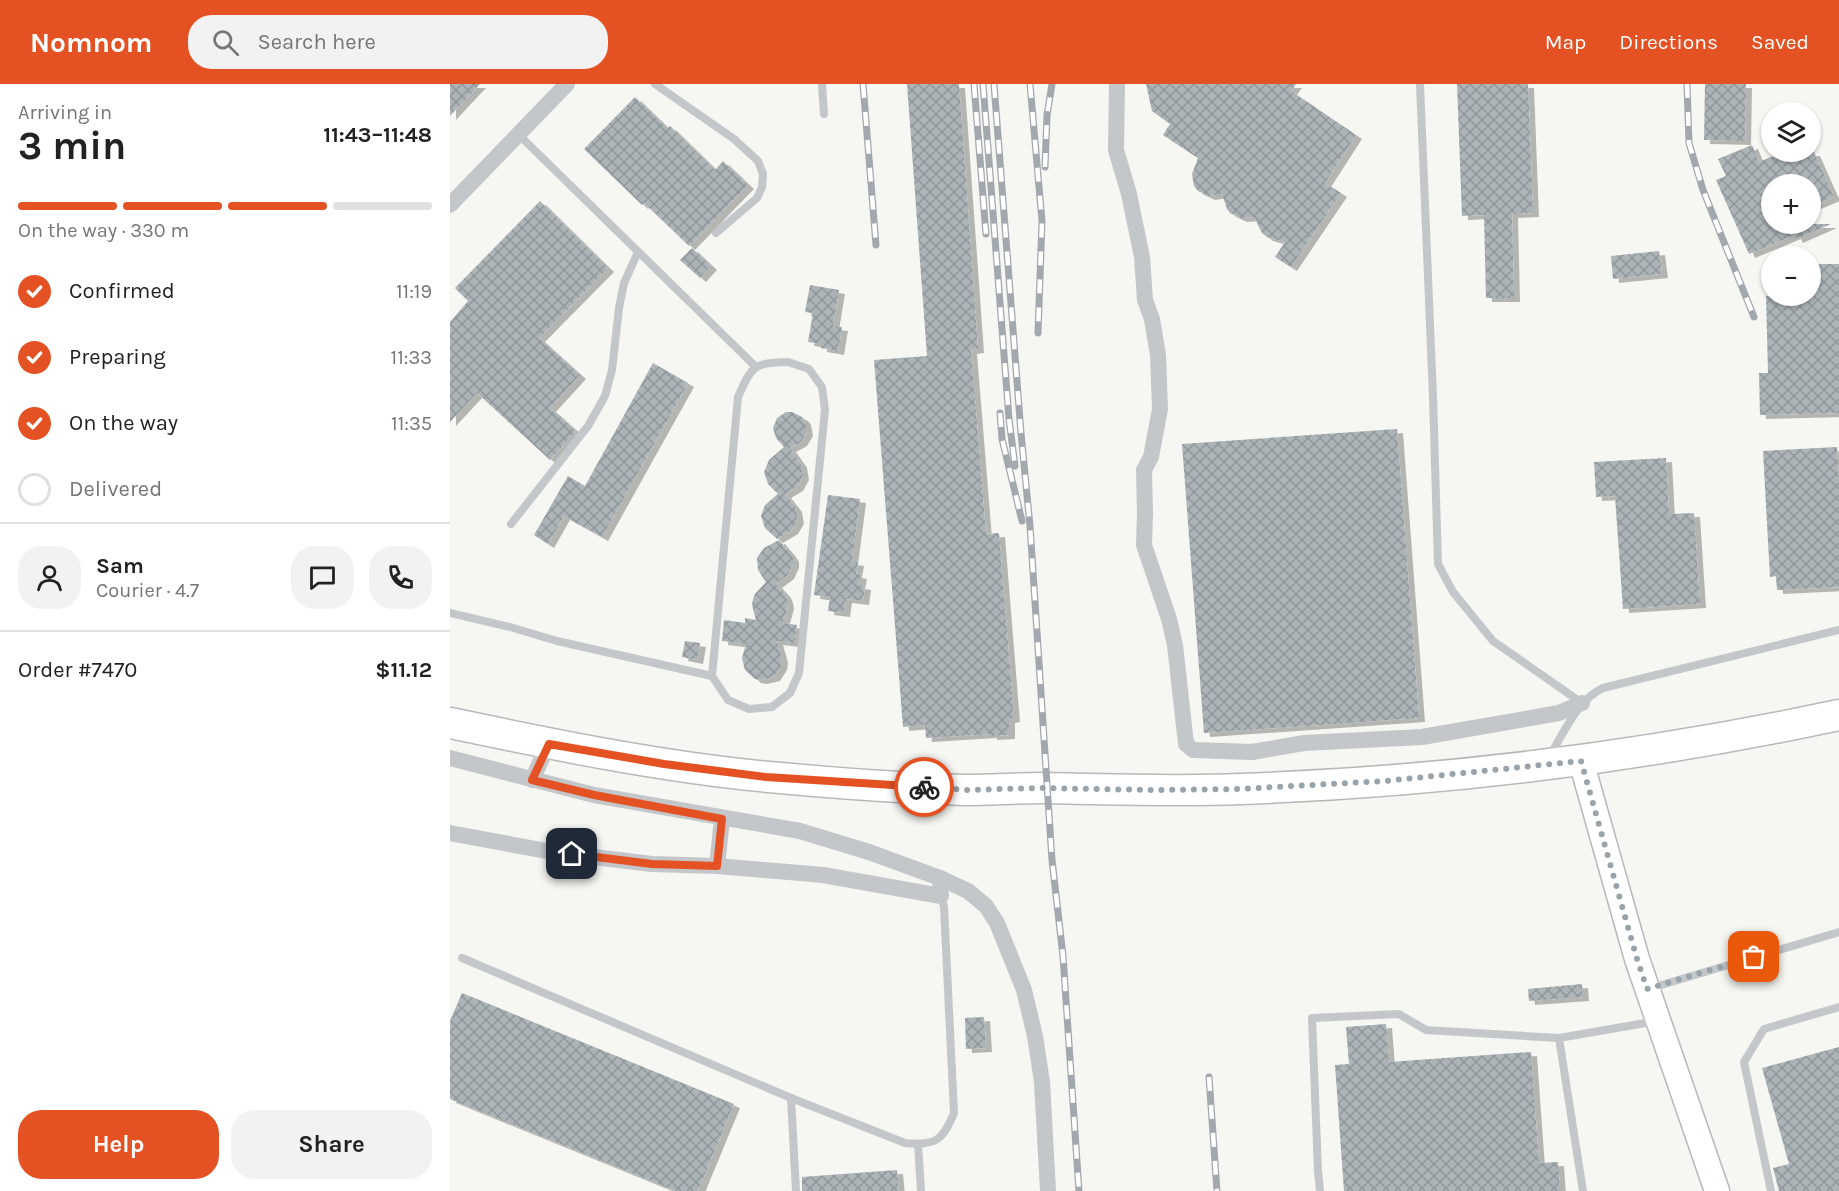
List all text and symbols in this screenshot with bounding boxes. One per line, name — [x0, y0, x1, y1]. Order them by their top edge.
search box — [188, 15, 608, 69]
text: Nomnom — [30, 26, 152, 59]
icon: search — [209, 26, 242, 59]
text: Search here — [257, 29, 376, 55]
text: Map — [1545, 30, 1586, 54]
text: Directions — [1619, 30, 1718, 54]
text: Saved — [1751, 30, 1809, 54]
text: Arriving in — [18, 101, 112, 124]
map controls — [1761, 102, 1821, 306]
button: layers — [1761, 102, 1821, 162]
text: 11:43–11:48 — [323, 122, 432, 148]
text: 3 min — [18, 123, 126, 169]
button: + — [1761, 174, 1821, 234]
text: On the way · 330 m — [18, 219, 189, 242]
button: − — [1761, 246, 1821, 306]
icon: check — [18, 275, 51, 308]
text: Confirmed — [69, 278, 175, 304]
text: 11:19 — [396, 280, 432, 303]
icon: check — [18, 341, 51, 374]
text: Preparing — [69, 344, 166, 370]
text: 11:33 — [391, 346, 432, 369]
icon: check — [18, 407, 51, 440]
text: On the way — [69, 410, 178, 436]
text: 11:35 — [391, 412, 432, 435]
text: Delivered — [69, 476, 162, 502]
button: person — [18, 546, 81, 609]
button: chat — [291, 546, 354, 609]
button: phone — [369, 546, 432, 609]
text: Sam — [96, 553, 144, 579]
text: Courier · 4.7 — [96, 579, 199, 602]
text: Order #7470 — [18, 657, 137, 683]
text: $11.12 — [375, 657, 432, 683]
courier — [894, 757, 954, 817]
icon: bike — [908, 771, 941, 804]
pin — [546, 828, 597, 879]
icon: home — [555, 837, 588, 870]
pin — [1728, 931, 1779, 982]
icon: bag — [1737, 940, 1770, 973]
button: Help — [18, 1110, 219, 1179]
button: Share — [231, 1110, 432, 1179]

